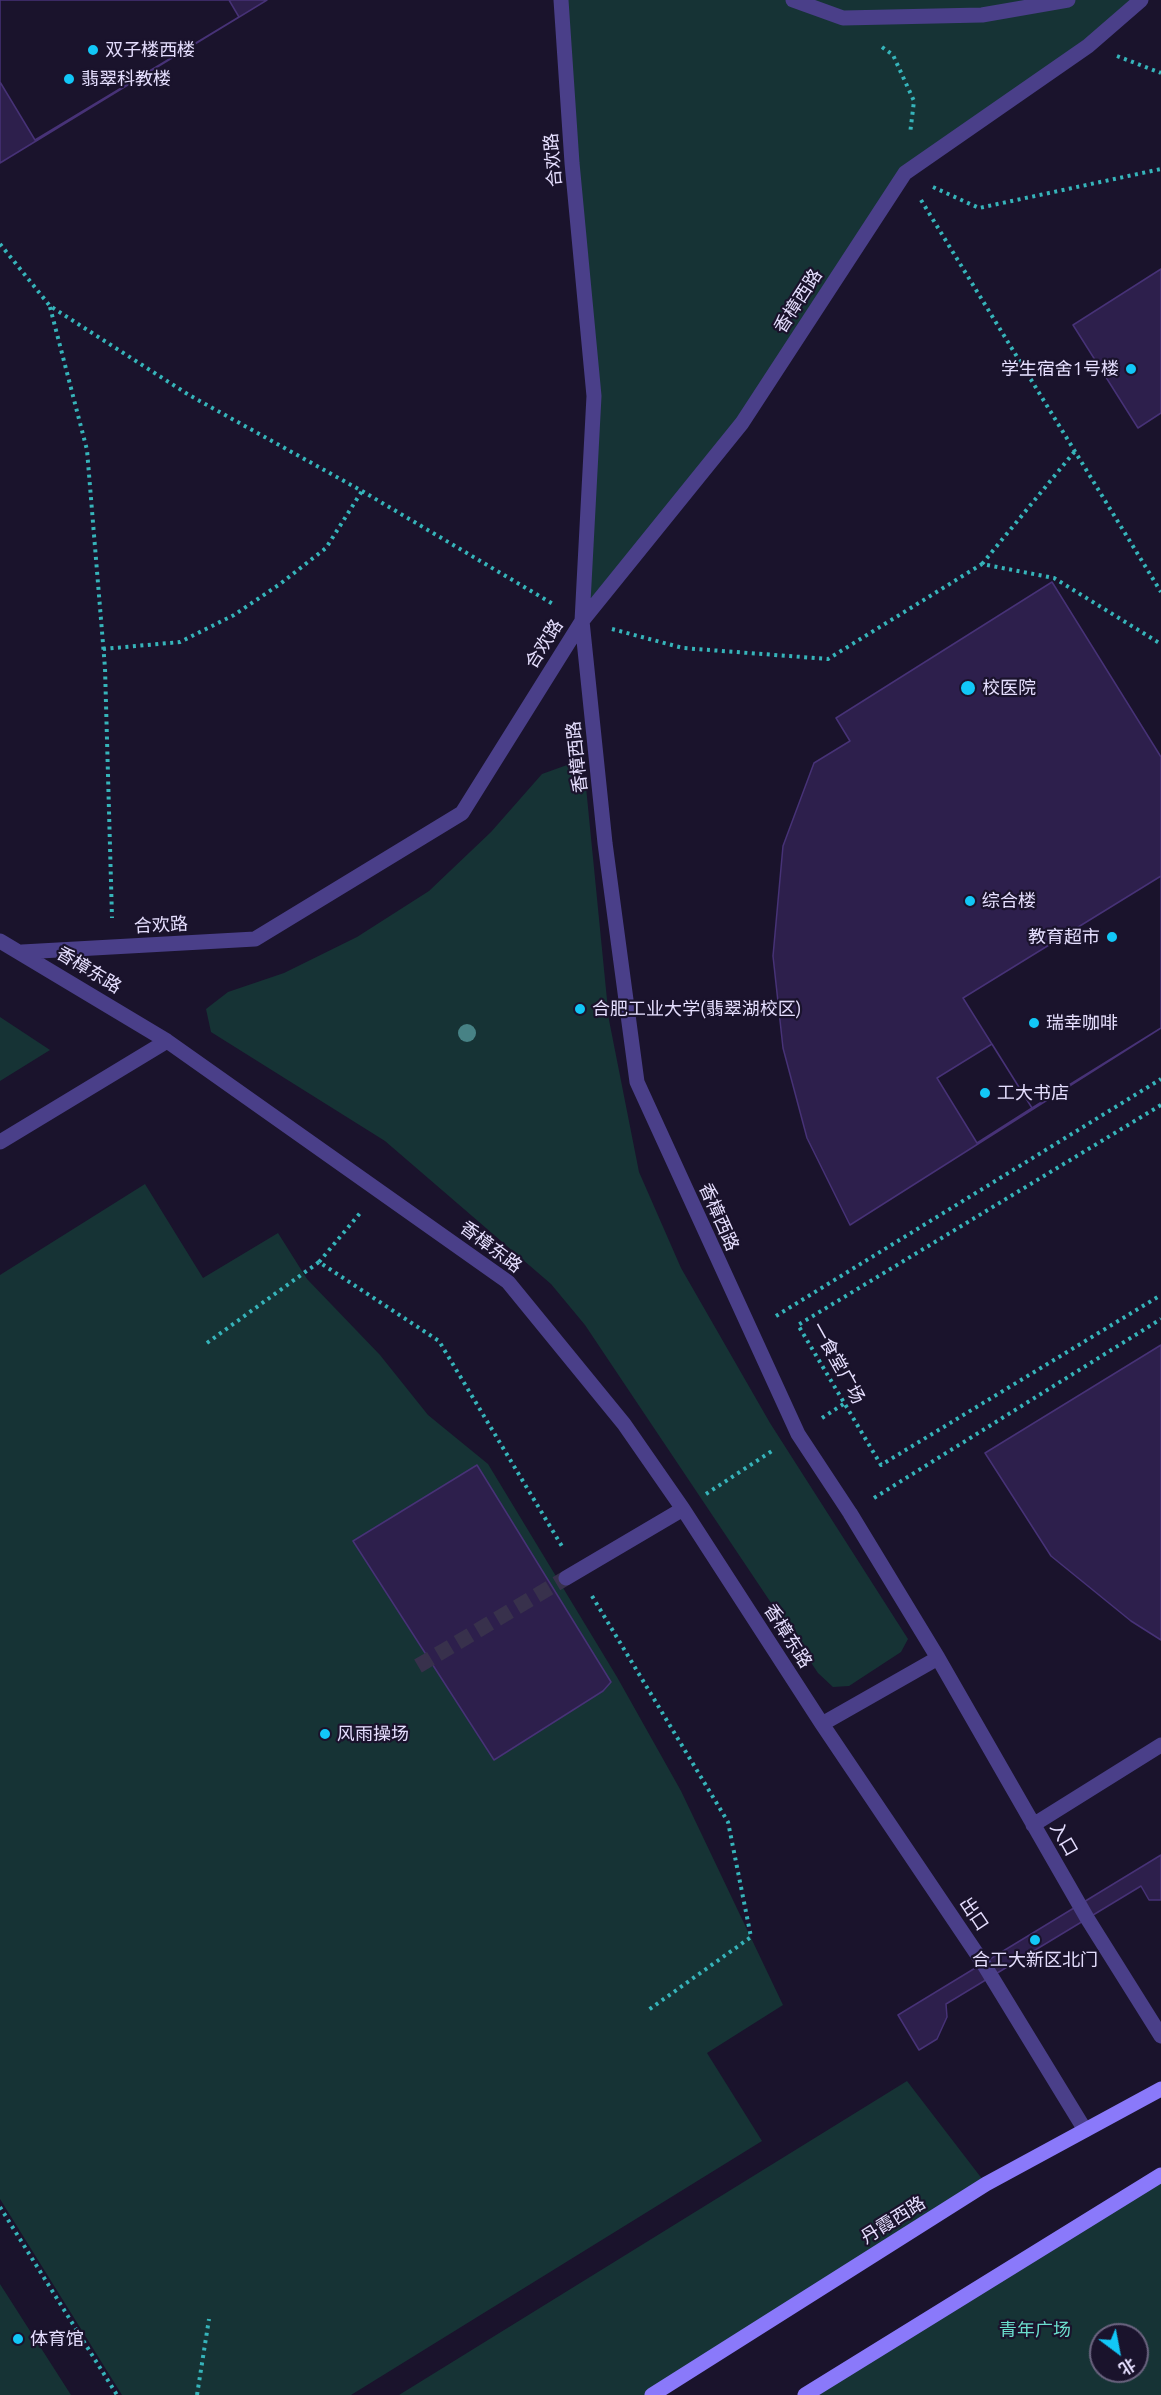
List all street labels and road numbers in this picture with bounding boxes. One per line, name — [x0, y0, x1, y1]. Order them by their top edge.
street label: 合欢路 — [540, 132, 566, 188]
street label: 香樟西路 — [769, 265, 827, 337]
street label: 合欢路 — [521, 615, 567, 673]
street label: 香樟西路 — [562, 720, 592, 794]
street label: 合欢路 — [133, 913, 189, 937]
street label: 香樟东路 — [53, 942, 125, 998]
street label: 香樟西路 — [694, 1180, 744, 1254]
street label: 香樟东路 — [456, 1217, 526, 1277]
street label: 一食堂广场 — [807, 1318, 869, 1408]
street label: 香樟东路 — [759, 1600, 817, 1672]
street label: 入口 — [1046, 1818, 1082, 1860]
street label: 出口 — [955, 1893, 993, 1935]
street label: 丹霞西路 — [857, 2192, 929, 2248]

